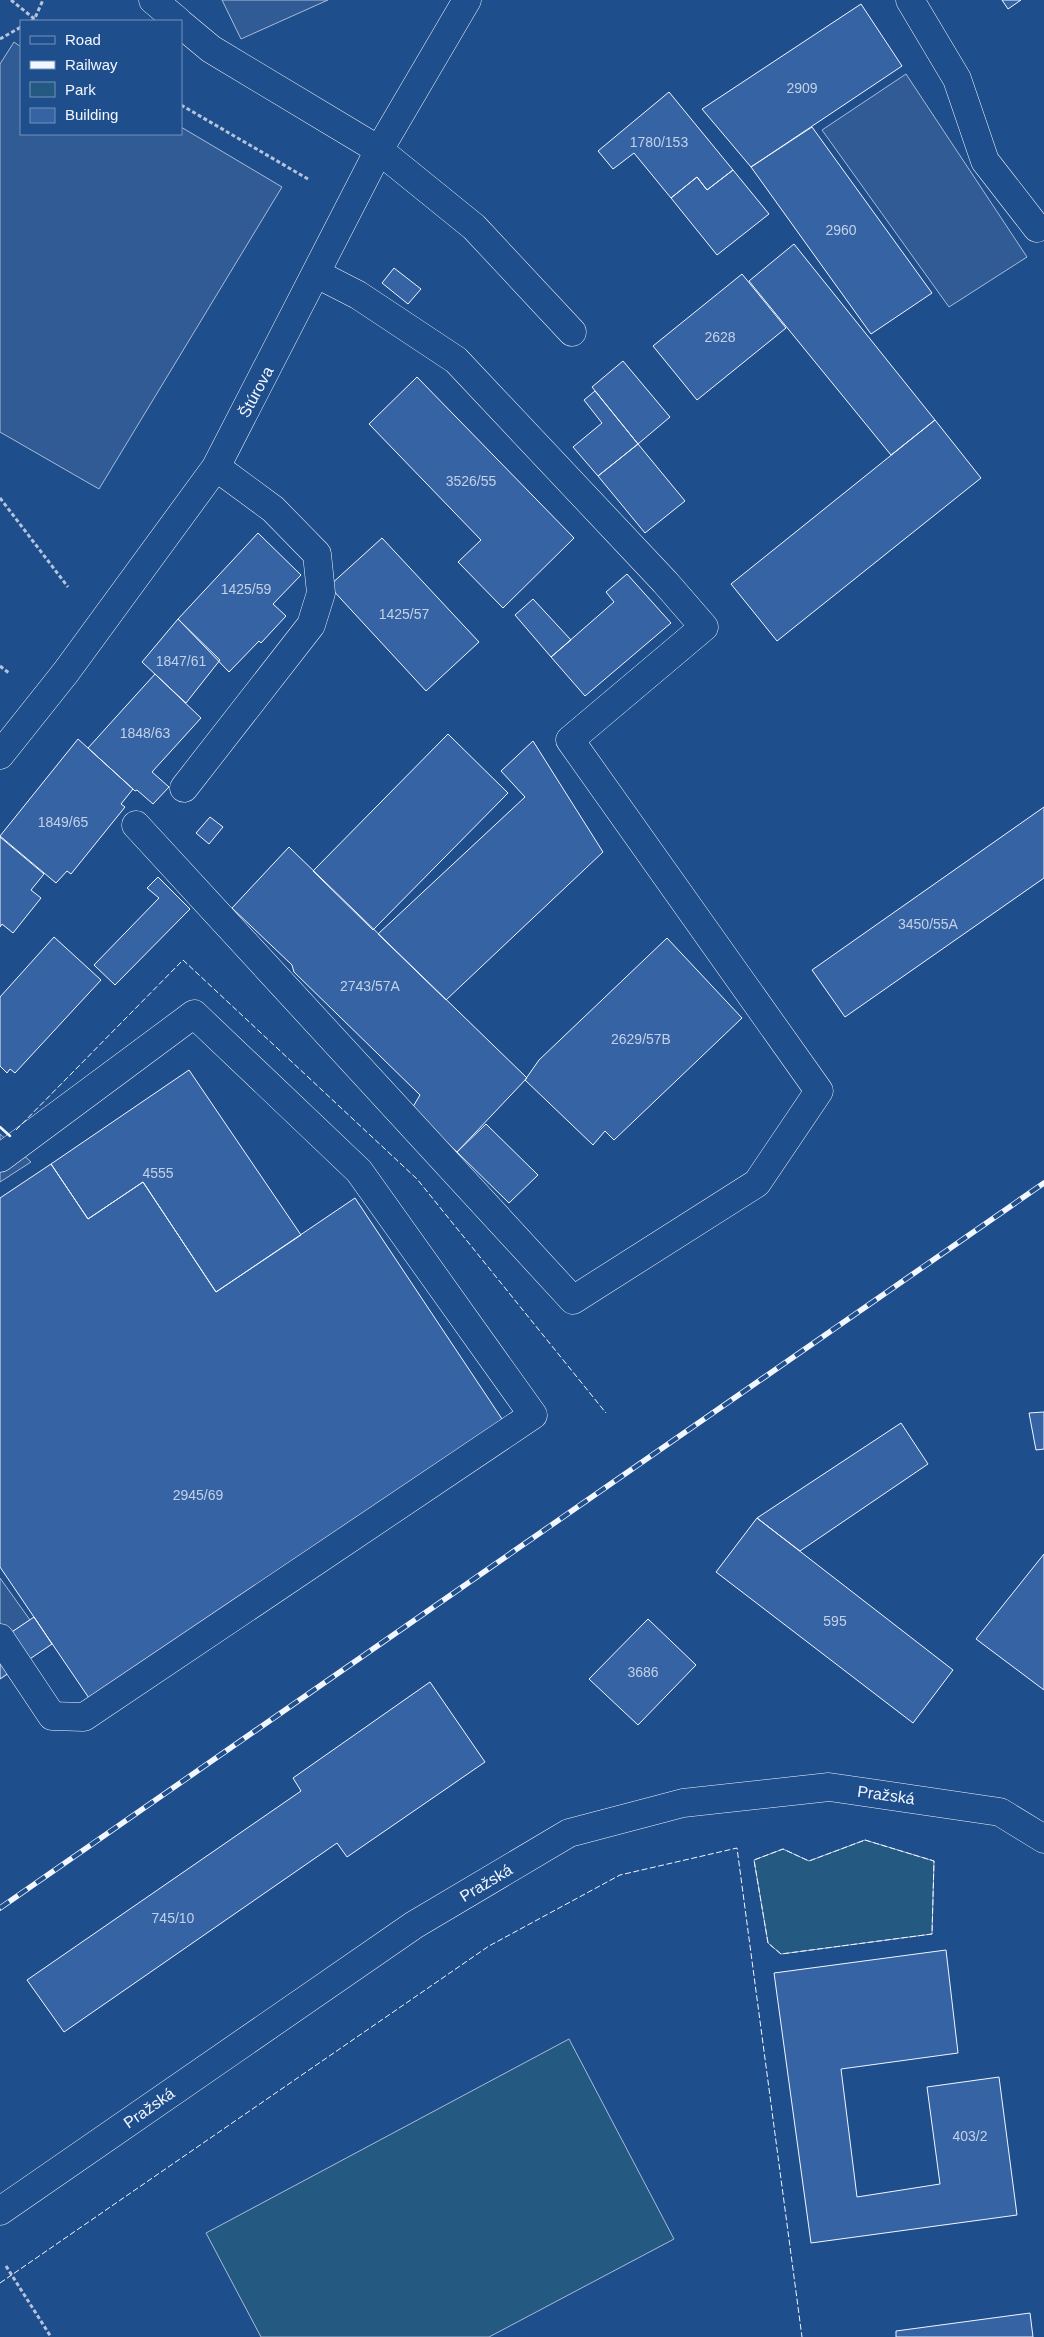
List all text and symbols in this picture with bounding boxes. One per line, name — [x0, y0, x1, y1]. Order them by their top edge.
legend — [20, 20, 182, 135]
text: Road — [65, 31, 101, 48]
text: Railway — [65, 56, 118, 73]
house number: 2909 — [786, 80, 818, 96]
text: Park — [65, 81, 96, 98]
text: Building — [65, 106, 118, 123]
house number: 1780/153 — [630, 134, 688, 150]
house number: 2960 — [825, 222, 857, 238]
house number: 2628 — [704, 329, 736, 345]
street label: Štúrova — [235, 363, 276, 420]
house number: 3526/55 — [446, 473, 497, 489]
house number: 1425/59 — [221, 581, 272, 597]
house number: 1425/57 — [379, 606, 430, 622]
house number: 1847/61 — [156, 653, 207, 669]
house number: 1848/63 — [120, 725, 171, 741]
house number: 1849/65 — [38, 814, 89, 830]
house number: 3450/55A — [898, 916, 959, 932]
house number: 2743/57A — [340, 978, 401, 994]
house number: 2629/57B — [611, 1031, 671, 1047]
house number: 4555 — [142, 1165, 174, 1181]
house number: 2945/69 — [173, 1487, 224, 1503]
house number: 595 — [823, 1613, 847, 1629]
house number: 3686 — [627, 1664, 659, 1680]
street label: Pražská — [856, 1783, 916, 1807]
street label: Pražská — [457, 1861, 515, 1905]
house number: 745/10 — [152, 1910, 195, 1926]
street label: Pražská — [120, 2084, 178, 2132]
house number: 403/2 — [952, 2128, 988, 2144]

